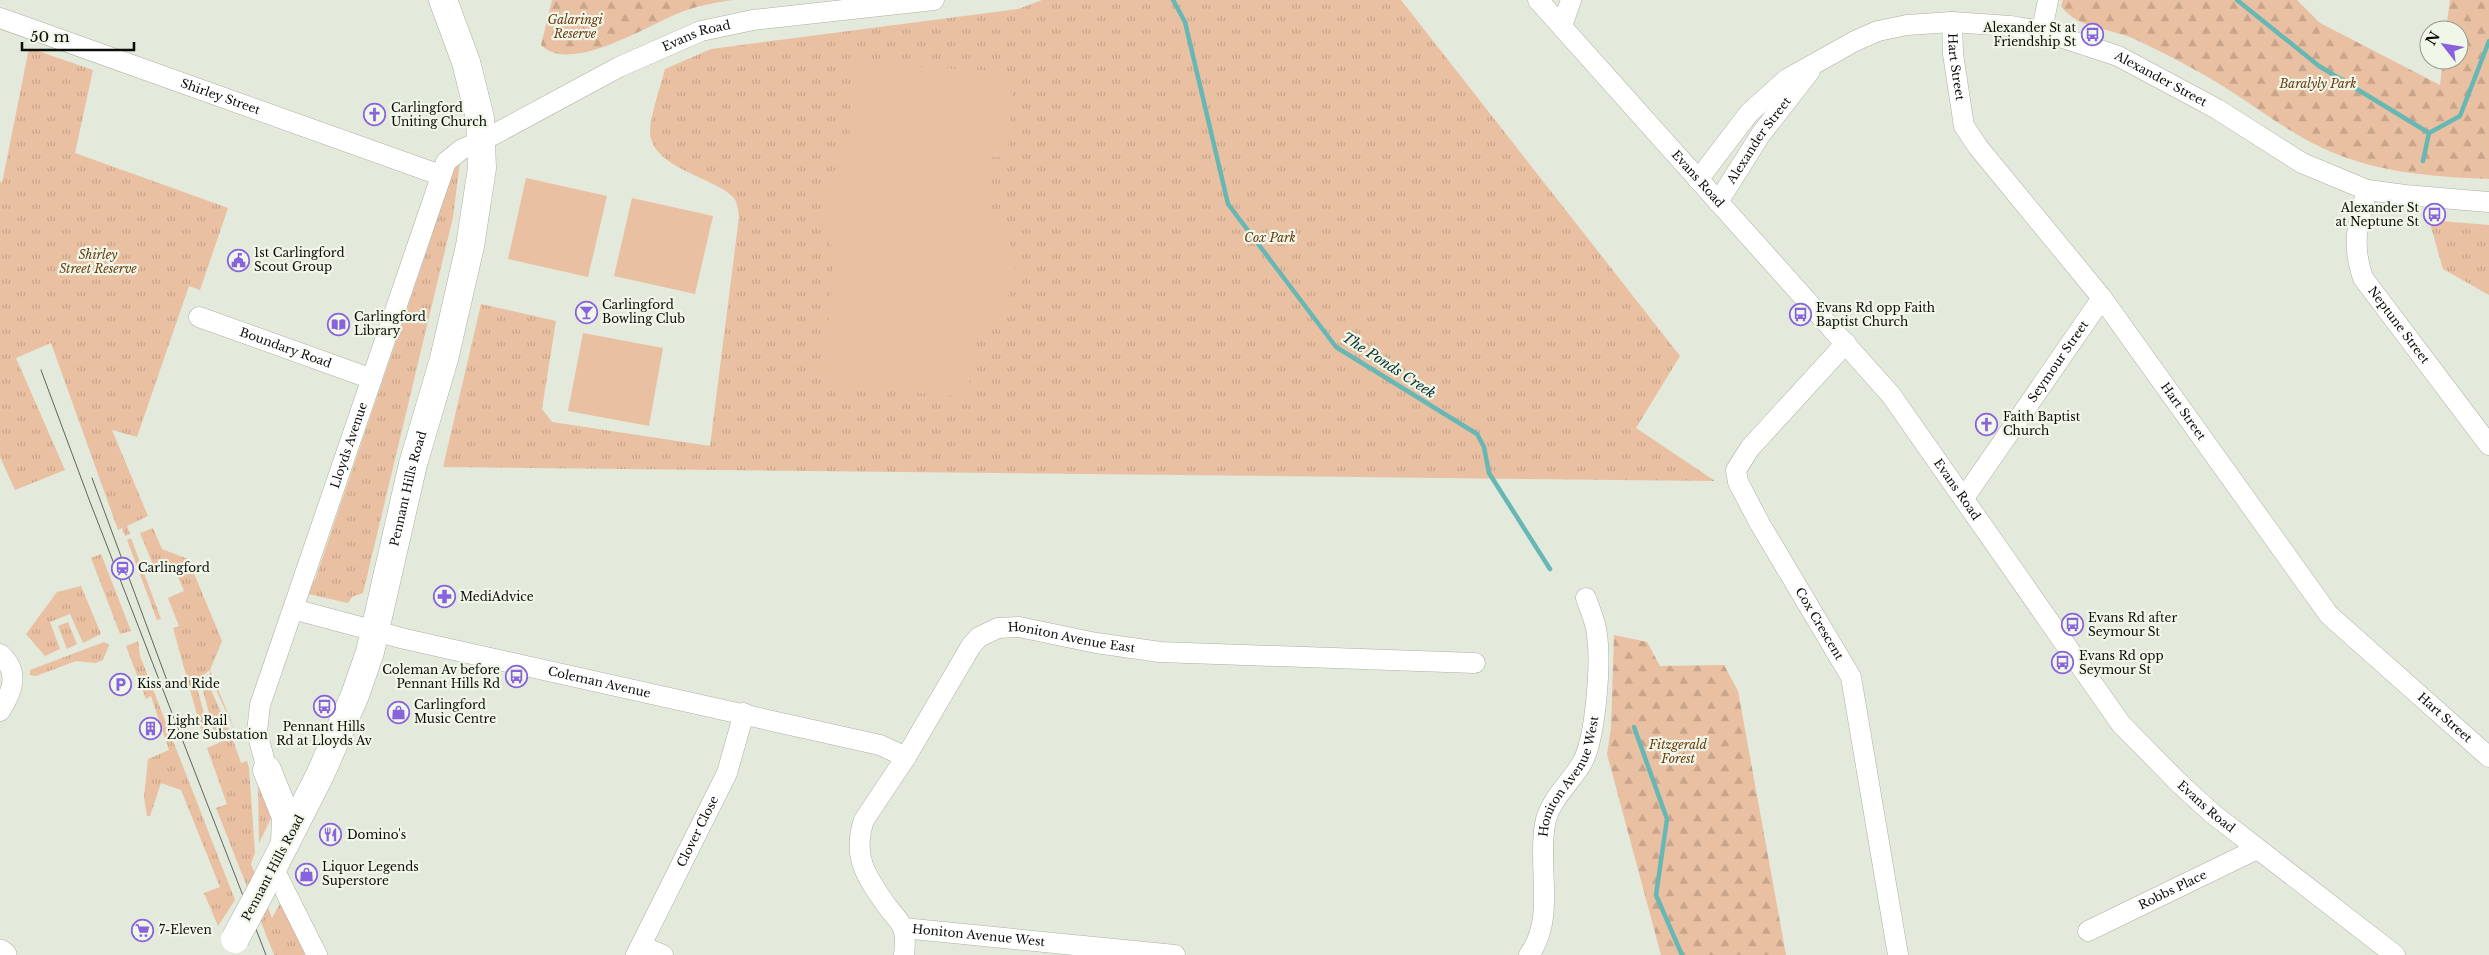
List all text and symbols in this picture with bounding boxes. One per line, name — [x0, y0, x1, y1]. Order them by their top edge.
park label: Galaringi Reserve — [547, 12, 603, 41]
street label: Evans Road — [660, 17, 732, 54]
scale bar — [22, 20, 135, 52]
place label: Alexander St at Friendship St — [1982, 20, 2076, 49]
north arrow — [2419, 20, 2469, 70]
bus stop icon: Alexander St at Friendship St — [2080, 23, 2104, 47]
text: 50 m — [30, 27, 70, 46]
text: N — [2422, 28, 2444, 49]
street label: Hart Street — [1945, 33, 1968, 102]
street label: Alexander Street — [2112, 47, 2210, 109]
street label: Shirley Street — [179, 75, 263, 117]
park label: Baralyly Park — [2279, 76, 2356, 91]
street label: Alexander Street — [1723, 93, 1794, 187]
place label: Carlingford Uniting Church — [391, 100, 487, 129]
church icon: Carlingford Uniting Church — [363, 103, 387, 127]
street label: Evans Road — [1669, 147, 1728, 210]
place label: Alexander St at Neptune St — [2335, 200, 2419, 229]
bus stop icon: Alexander St at Neptune St — [2423, 203, 2447, 227]
park label: Cox Park — [1244, 230, 1296, 245]
place label: 1st Carlingford Scout Group — [254, 245, 345, 274]
park label: Shirley Street Reserve — [59, 247, 137, 276]
public building icon: 1st Carlingford Scout Group — [226, 248, 250, 272]
street label: Neptune Street — [2365, 283, 2433, 367]
place label: Carlingford Bowling Club — [602, 297, 685, 326]
bar icon: Carlingford Bowling Club — [574, 300, 598, 324]
place label: Evans Rd opp Faith Baptist Church — [1816, 300, 1935, 329]
bus stop icon: Evans Rd opp Faith Baptist Church — [1788, 303, 1812, 327]
place label: Carlingford Library — [354, 309, 426, 338]
library icon: Carlingford Library — [326, 312, 350, 336]
street label: Seymour Street — [2024, 317, 2092, 405]
street label: Boundary Road — [238, 324, 334, 371]
water label: The Ponds Creek — [1339, 328, 1439, 402]
street label: Hart Street — [2158, 379, 2210, 443]
street label: Lloyds Avenue — [327, 400, 370, 490]
place label: Faith Baptist Church — [2003, 409, 2081, 438]
church icon: Faith Baptist Church — [1975, 412, 1999, 436]
street label: Pennant Hills Road — [386, 429, 429, 548]
street label: Evans Road — [1931, 456, 1984, 523]
station icon: Carlingford — [110, 556, 134, 580]
place label: Carlingford — [138, 560, 210, 575]
pharmacy icon: MediAdvice — [432, 585, 456, 609]
street label: Cox Crescent — [1792, 585, 1847, 663]
place label: MediAdvice — [460, 589, 534, 604]
place label: Evans Rd after Seymour St — [2088, 610, 2177, 639]
bus stop icon: Evans Rd after Seymour St — [2060, 613, 2084, 637]
street label: Honiton Avenue East — [1007, 619, 1137, 655]
place label: Evans Rd opp Seymour St — [2079, 648, 2164, 677]
bus stop icon: Evans Rd opp Seymour St — [2051, 651, 2075, 675]
place label: Coleman Av before Pennant Hills Rd — [382, 662, 500, 691]
street label: Coleman Avenue — [547, 663, 652, 701]
bus stop icon: Coleman Av before Pennant Hills Rd — [504, 665, 528, 689]
parking icon: Kiss and Ride — [109, 672, 133, 696]
place label: Kiss and Ride — [137, 676, 220, 691]
street label: Hart Street — [2415, 689, 2476, 746]
bus stop icon: Pennant Hills Rd at Lloyds Av — [312, 694, 336, 718]
place label: Carlingford Music Centre — [414, 697, 496, 726]
shop icon: Carlingford Music Centre — [386, 700, 410, 724]
place label: Light Rail Zone Substation — [167, 713, 268, 742]
street label: Honiton Avenue West — [1535, 714, 1601, 837]
building icon: Light Rail Zone Substation — [139, 716, 163, 740]
place label: Pennant Hills Rd at Lloyds Av — [276, 719, 372, 748]
park label: Fitzgerald Forest — [1648, 737, 1708, 766]
street label: Evans Road — [2175, 777, 2238, 835]
street label: Clover Close — [673, 793, 721, 869]
street label: Pennant Hills Road — [238, 812, 307, 923]
restaurant icon: Domino's — [319, 823, 343, 847]
place label: Domino's — [347, 827, 406, 842]
place label: Liquor Legends Superstore — [322, 859, 419, 888]
shop icon: Liquor Legends Superstore — [294, 862, 318, 886]
street label: Robbs Place — [2136, 867, 2209, 912]
supermarket icon: 7-Eleven — [131, 918, 155, 942]
street label: Honiton Avenue West — [912, 921, 1046, 949]
place label: 7-Eleven — [159, 922, 212, 937]

